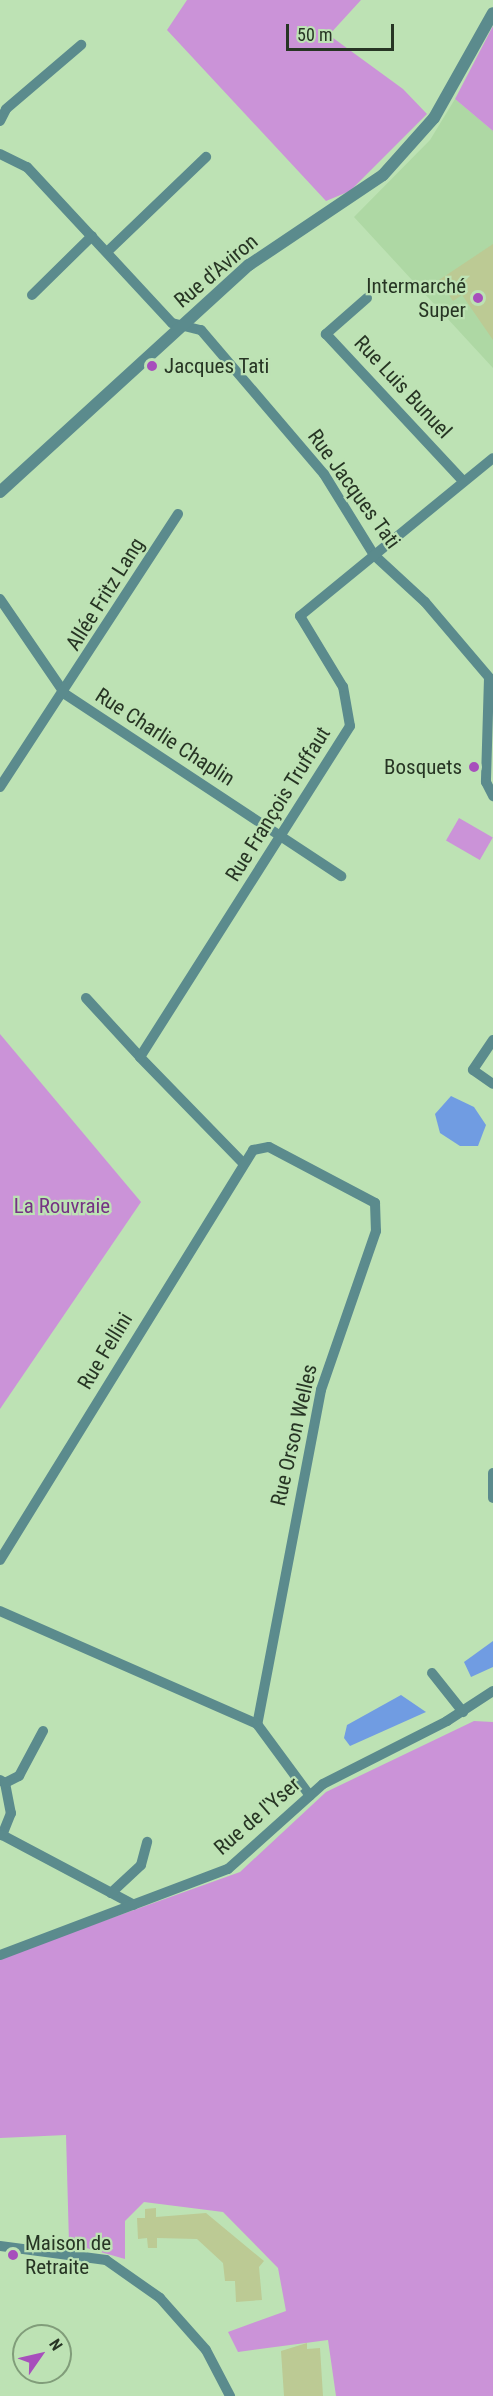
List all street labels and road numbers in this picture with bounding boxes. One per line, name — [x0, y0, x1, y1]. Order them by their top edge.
street label: Rue d'Aviron — [169, 229, 263, 313]
street label: Rue Luis Bunuel — [349, 330, 457, 444]
street label: Rue Jacques Tati — [302, 424, 406, 554]
street label: Allée Fritz Lang — [60, 533, 150, 655]
street label: Rue Charlie Chaplin — [91, 683, 239, 791]
street label: Rue François Truffaut — [220, 722, 336, 886]
street label: Rue Fellini — [72, 1308, 138, 1394]
street label: Rue Orson Welles — [265, 1362, 323, 1508]
street label: Rue de l'Yser — [209, 1772, 305, 1860]

